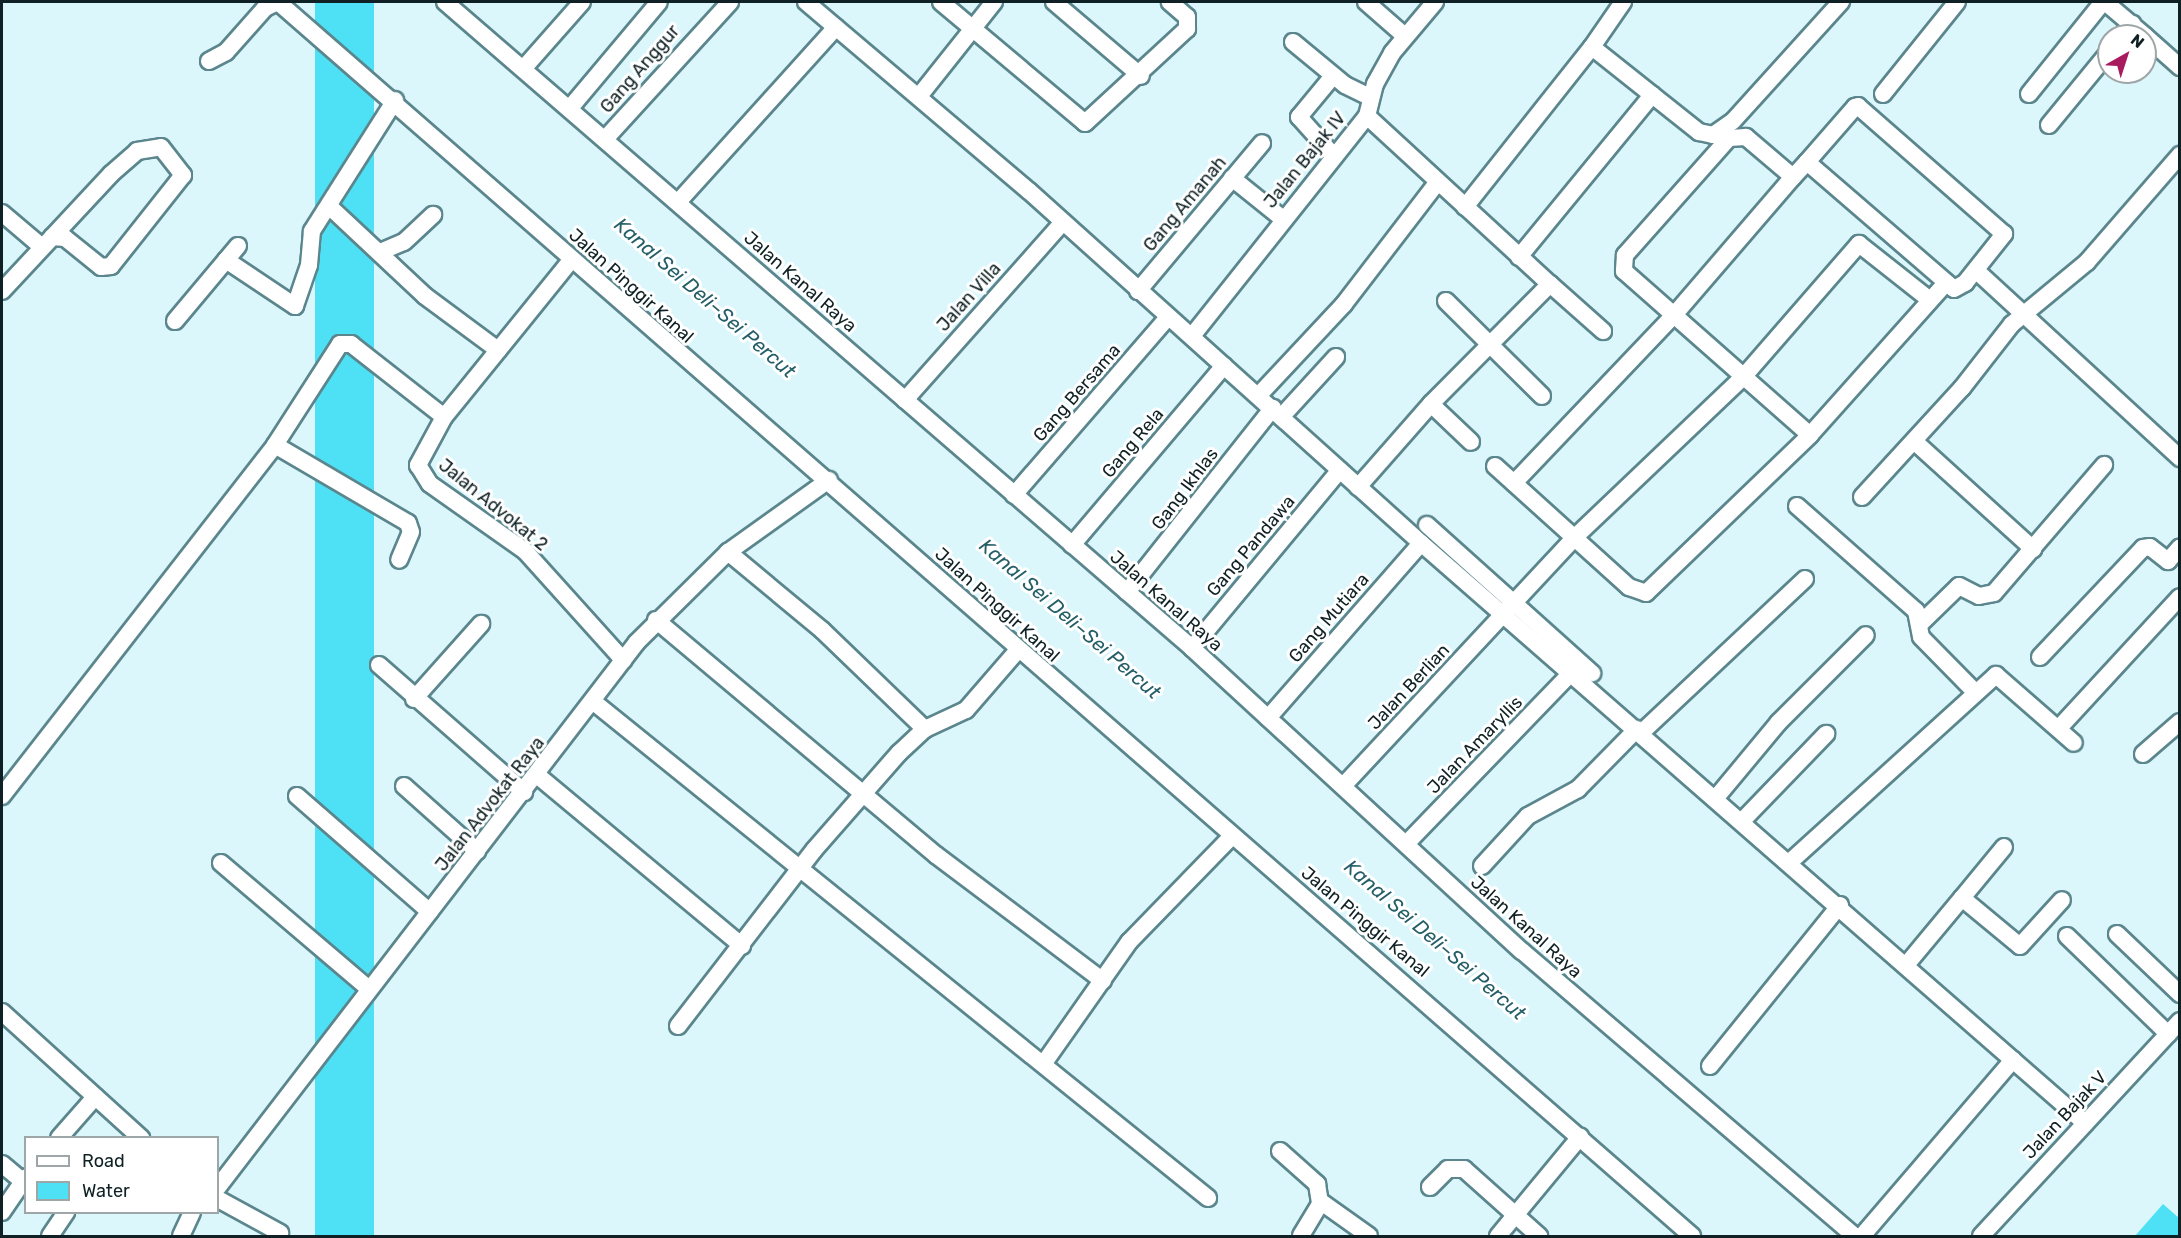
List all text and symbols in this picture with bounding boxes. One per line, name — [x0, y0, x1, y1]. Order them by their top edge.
street label: Gang Anggur — [596, 20, 684, 118]
north arrow — [2097, 24, 2157, 84]
text: N — [2127, 30, 2148, 52]
street label: Jalan Bajak IV — [1259, 107, 1351, 213]
street label: Gang Amanah — [1139, 152, 1231, 256]
water label: Kanal Sei Deli–Sei Percut — [609, 213, 801, 383]
street label: Jalan Pinggir Kanal — [564, 224, 698, 348]
street label: Jalan Kanal Raya — [739, 227, 861, 337]
street label: Jalan Villa — [932, 258, 1006, 336]
street label: Gang Bersama — [1029, 340, 1125, 446]
street label: Gang Rela — [1098, 404, 1168, 482]
street label: Gang Ikhlas — [1147, 444, 1223, 534]
street label: Jalan Advokat 2 — [434, 454, 552, 556]
street label: Gang Pandawa — [1202, 491, 1300, 601]
water label: Kanal Sei Deli–Sei Percut — [974, 534, 1166, 704]
street label: Jalan Pinggir Kanal — [930, 543, 1064, 667]
street label: Jalan Kanal Raya — [1105, 546, 1227, 656]
street label: Gang Mutiara — [1284, 569, 1374, 667]
street label: Jalan Berlian — [1364, 640, 1454, 734]
street label: Jalan Amaryllis — [1423, 691, 1527, 799]
street label: Jalan Advokat Raya — [431, 732, 549, 876]
water label: Kanal Sei Deli–Sei Percut — [1339, 855, 1531, 1025]
street label: Jalan Pinggir Kanal — [1297, 862, 1433, 982]
street label: Jalan Kanal Raya — [1466, 871, 1586, 983]
street label: Jalan Bajak V — [2019, 1066, 2111, 1164]
legend — [24, 1136, 219, 1214]
text: Road — [82, 1150, 125, 1172]
text: Water — [82, 1180, 130, 1202]

